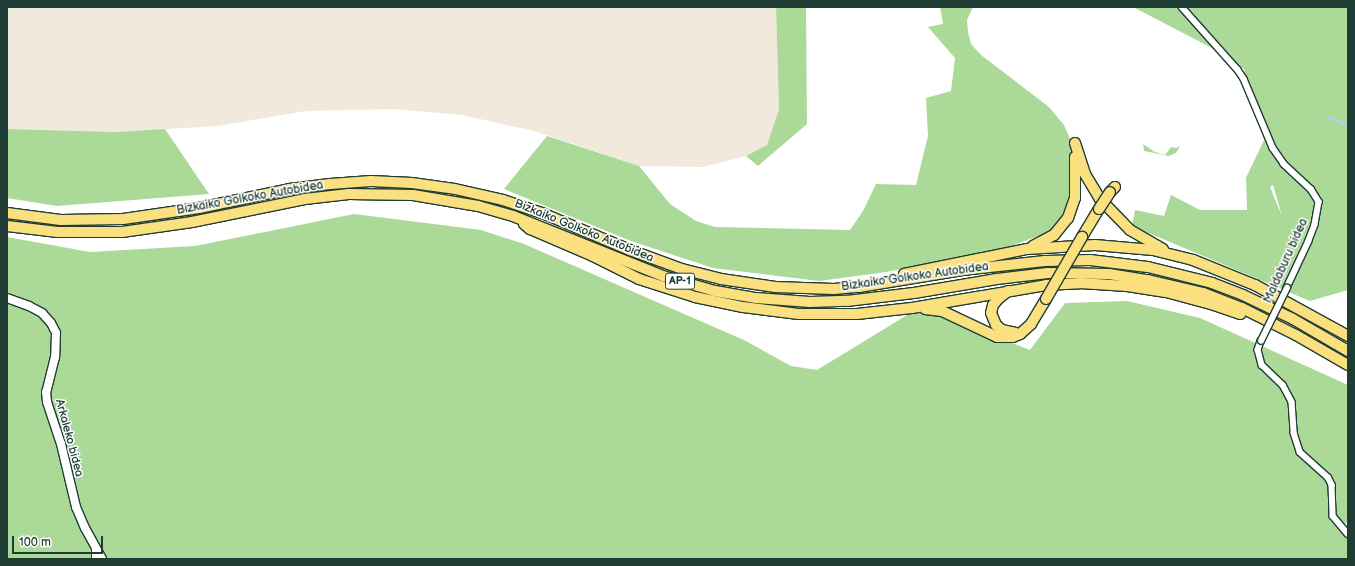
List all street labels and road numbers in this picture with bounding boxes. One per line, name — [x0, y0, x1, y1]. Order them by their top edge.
street label: Bizkaiko Golkoko Autobidea — [175, 178, 325, 218]
street label: Bizkaiko Golkoko Autobidea — [512, 196, 656, 266]
street label: Maldaburu bidea — [1261, 216, 1311, 306]
street label: Bizkaiko Golkoko Autobidea — [840, 260, 990, 294]
road number: AP-1 — [665, 272, 695, 290]
street label: Arkaleko bidea — [52, 398, 86, 478]

